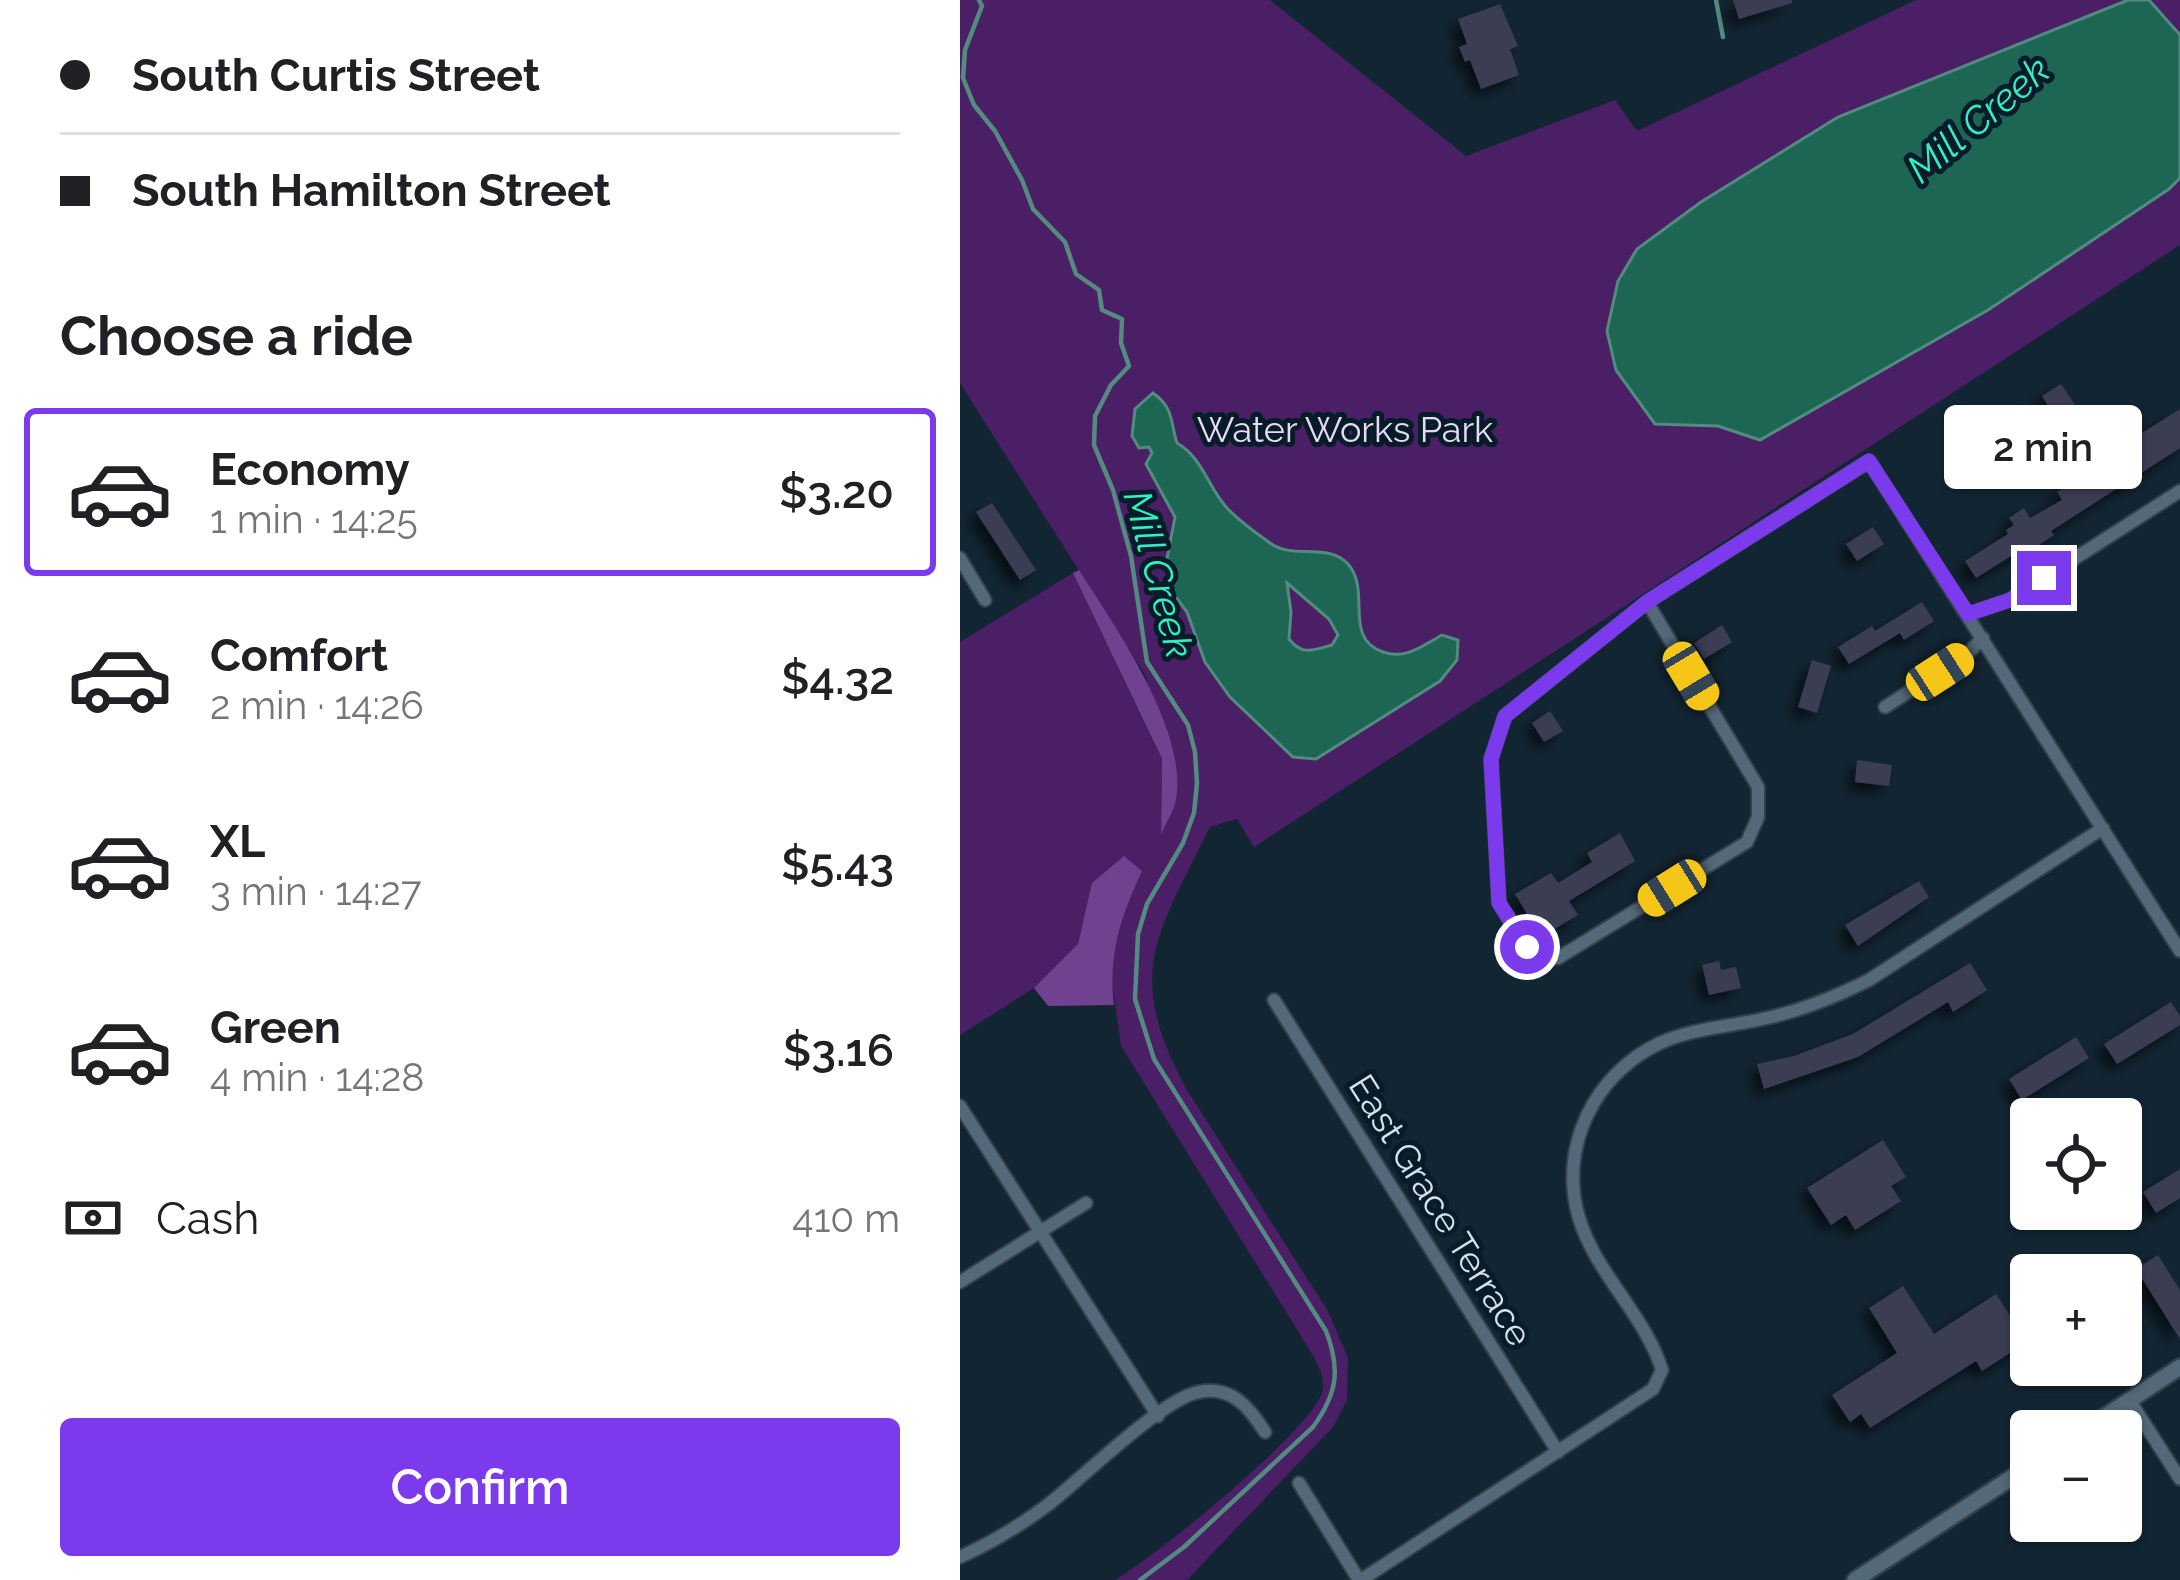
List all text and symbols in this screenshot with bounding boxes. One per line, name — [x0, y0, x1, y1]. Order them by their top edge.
water label: Mill Creek — [1898, 46, 2058, 192]
text: South Curtis Street — [132, 49, 540, 102]
text: South Hamilton Street — [132, 164, 611, 217]
text: Choose a ride — [60, 304, 413, 368]
callout: 2 min — [1945, 404, 2143, 488]
park label: Water Works Park — [1197, 408, 1493, 450]
text: 2 min — [1993, 424, 2093, 470]
icon: car — [66, 438, 174, 546]
text: Economy — [210, 443, 410, 496]
text: $3.20 — [779, 466, 894, 519]
water label: Mill Creek — [1115, 485, 1203, 663]
text: 1 min · 14:25 — [210, 496, 418, 542]
route end — [2017, 551, 2071, 605]
icon: car — [66, 624, 174, 732]
text: Comfort — [210, 629, 388, 682]
car — [1657, 636, 1725, 716]
car — [1900, 637, 1980, 707]
text: $4.32 — [781, 652, 894, 705]
text: 2 min · 14:26 — [210, 682, 424, 728]
icon: car — [66, 810, 174, 918]
text: XL — [210, 815, 265, 868]
text: $5.43 — [781, 838, 894, 891]
car — [1632, 854, 1712, 922]
text: 3 min · 14:27 — [210, 868, 422, 914]
route start — [1500, 920, 1554, 974]
icon: car — [66, 996, 174, 1104]
text: Green — [210, 1001, 341, 1054]
text: $3.16 — [783, 1024, 894, 1077]
text: 4 min · 14:28 — [210, 1054, 424, 1100]
street label: East Grace Terrace — [1341, 1067, 1541, 1353]
map controls — [2010, 1098, 2142, 1542]
button: locate — [2010, 1098, 2142, 1230]
icon: cash — [60, 1185, 126, 1251]
text: Cash — [156, 1192, 259, 1245]
text: 410 m — [792, 1195, 900, 1241]
button: + — [2010, 1254, 2142, 1386]
button: − — [2010, 1410, 2142, 1542]
button: Confirm — [60, 1418, 900, 1556]

